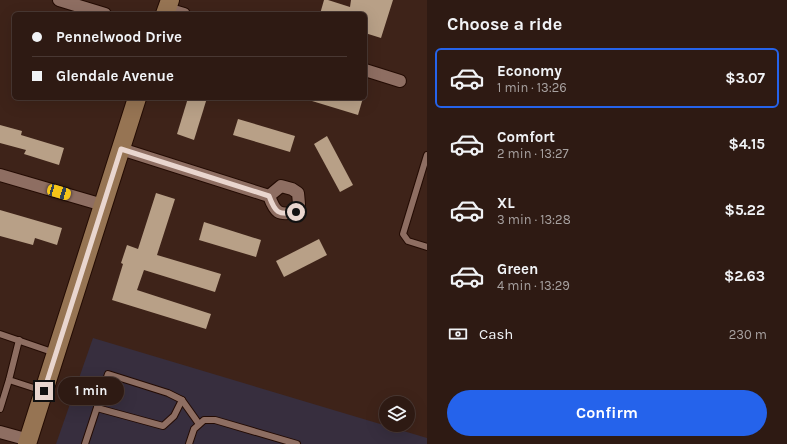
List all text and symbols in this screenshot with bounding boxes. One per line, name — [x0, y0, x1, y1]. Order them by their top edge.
text: Choose a ride — [447, 13, 562, 35]
text: Pennelwood Drive — [56, 28, 182, 46]
icon: car — [449, 60, 485, 96]
text: Economy — [497, 62, 562, 80]
text: Glendale Avenue — [56, 67, 174, 85]
text: $3.07 — [725, 69, 765, 87]
text: 1 min · 13:26 — [497, 80, 567, 95]
icon: car — [449, 126, 485, 162]
text: Comfort — [497, 128, 555, 146]
text: $4.15 — [728, 135, 765, 153]
text: 2 min · 13:27 — [497, 146, 569, 161]
car — [46, 183, 72, 201]
icon: car — [449, 192, 485, 228]
text: XL — [497, 194, 515, 212]
text: $5.22 — [725, 201, 765, 219]
route start — [287, 203, 305, 221]
text: 3 min · 13:28 — [497, 212, 571, 227]
icon: car — [449, 258, 485, 294]
text: Green — [497, 260, 538, 278]
text: $2.63 — [724, 267, 765, 285]
text: 4 min · 13:29 — [497, 278, 570, 293]
icon: cash — [447, 323, 469, 345]
text: Cash — [479, 325, 513, 343]
text: 230 m — [729, 327, 767, 342]
callout: 1 min — [58, 377, 124, 405]
route end — [35, 382, 53, 400]
text: 1 min — [75, 383, 107, 398]
button: Confirm — [447, 390, 767, 436]
map controls — [379, 396, 415, 432]
button: layers — [379, 396, 415, 432]

